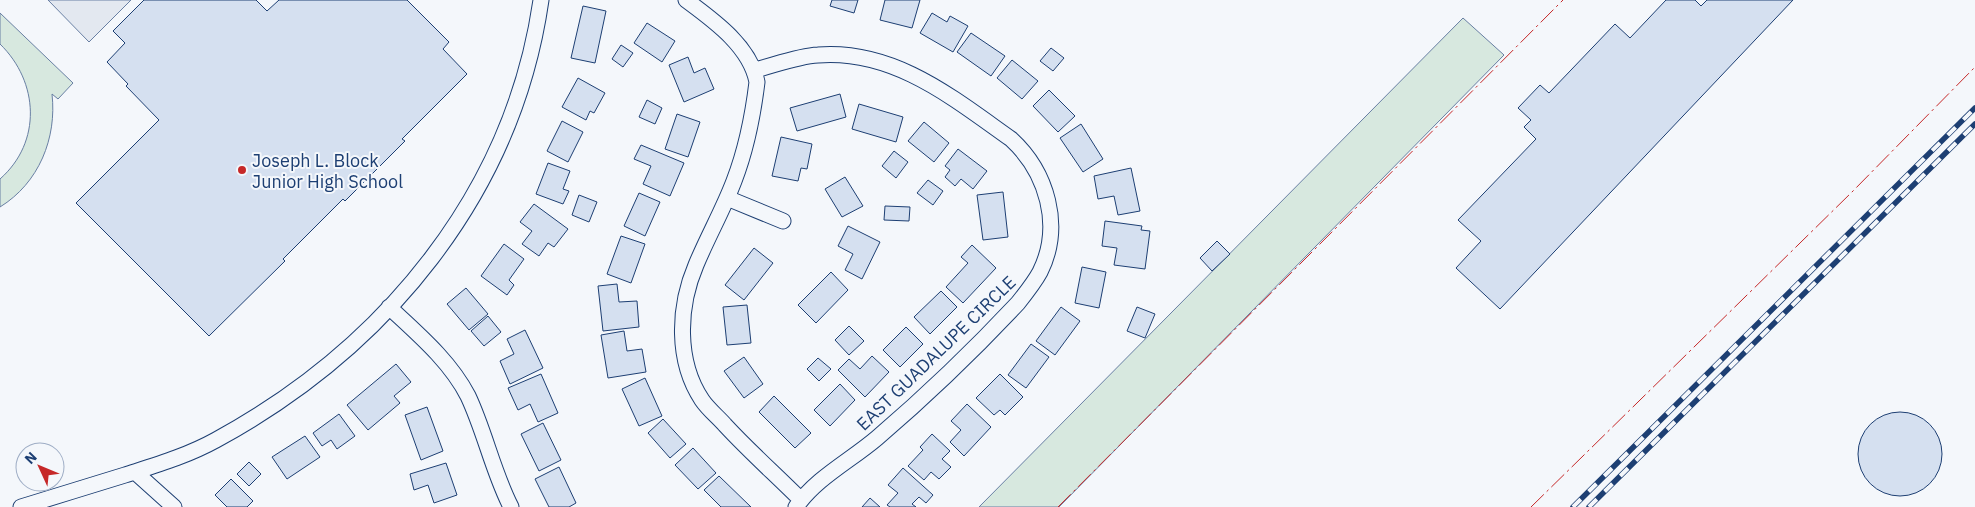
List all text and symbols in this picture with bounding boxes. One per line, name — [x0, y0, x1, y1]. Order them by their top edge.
place label: Joseph L. Block Junior High School — [252, 149, 403, 193]
marker: Joseph L. Block Junior High School — [236, 164, 248, 176]
street label: EAST GUADALUPE CIRCLE — [851, 271, 1021, 435]
north arrow — [15, 442, 65, 492]
text: N — [21, 448, 41, 468]

